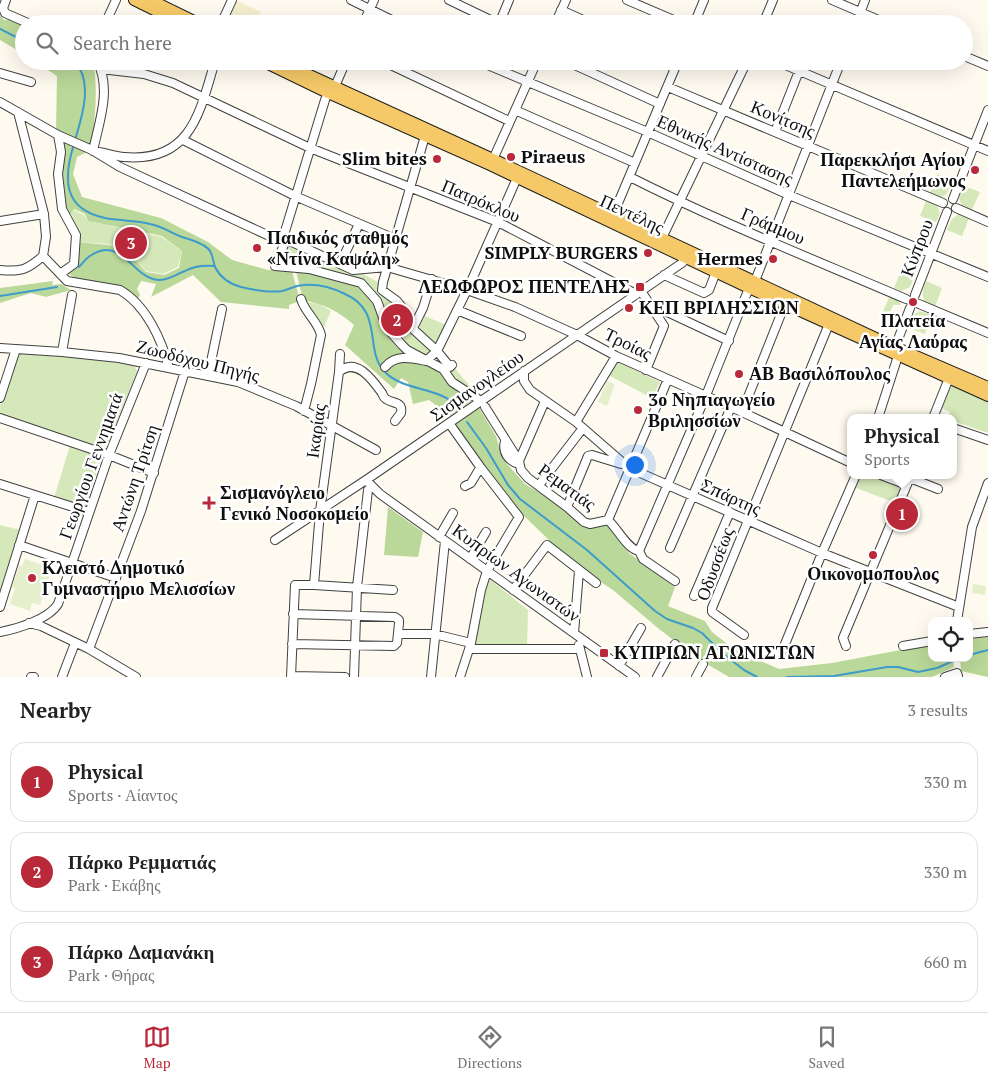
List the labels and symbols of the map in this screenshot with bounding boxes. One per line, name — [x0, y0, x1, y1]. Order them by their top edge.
street label: Κονίτσης — [747, 94, 820, 143]
street label: Εθνικής Αντίστασης — [653, 108, 797, 190]
place label: Piraeus — [521, 144, 585, 168]
place label: Slim bites — [342, 146, 427, 170]
place label: Παρεκκλήσι Αγίου Παντελεήμωνος — [820, 147, 965, 192]
marker: Piraeus — [505, 151, 517, 163]
marker: Slim bites — [431, 153, 443, 165]
marker: Παρεκκλήσι Αγίου Παντελεήμωνος — [969, 164, 981, 176]
street label: Πατρόκλου — [438, 173, 525, 227]
street label: Πεντέλης — [596, 188, 669, 238]
street label: Γράμμου — [738, 201, 809, 249]
street label: Κύπρου — [894, 215, 938, 280]
pin: 3 — [115, 224, 147, 262]
place label: Παιδικός σταθμός «Ντίνα Καψάλη» — [267, 225, 408, 270]
place label: SIMPLY BURGERS — [485, 240, 638, 264]
marker: Παιδικός σταθμός «Ντίνα Καψάλη» — [251, 242, 263, 254]
place label: Hermes — [697, 246, 763, 270]
marker: SIMPLY BURGERS — [642, 247, 654, 259]
marker: Hermes — [767, 253, 779, 265]
place label: ΛΕΩΦΩΡΟΣ ΠΕΝΤΕΛΗΣ — [418, 274, 630, 298]
marker: ΛΕΩΦΩΡΟΣ ΠΕΝΤΕΛΗΣ — [634, 281, 646, 293]
place label: ΚΕΠ ΒΡΙΛΗΣΣΙΩΝ — [639, 295, 799, 319]
marker: Πλατεία Αγίας Λαύρας — [907, 296, 919, 308]
pin: 2 — [381, 301, 413, 339]
marker: ΚΕΠ ΒΡΙΛΗΣΣΙΩΝ — [623, 302, 635, 314]
place label: Πλατεία Αγίας Λαύρας — [859, 308, 967, 353]
street label: Τροίας — [601, 321, 656, 365]
street label: Ζωοδόχου Πηγής — [134, 333, 262, 387]
street label: Σισμανογλείου — [425, 344, 528, 426]
place label: ΑΒ Βασιλόπουλος — [749, 361, 891, 385]
marker: ΑΒ Βασιλόπουλος — [733, 368, 745, 380]
place label: 3ο Νηπιαγωγείο Βριλησσίων — [648, 387, 775, 432]
street label: Γεωργίου Γεννηματά — [52, 389, 128, 542]
street label: Ικαρίας — [299, 402, 331, 460]
marker: 3ο Νηπιαγωγείο Βριλησσίων — [632, 404, 644, 416]
street label: Αντώνη Τρίτση — [104, 421, 164, 535]
your location — [622, 452, 648, 478]
street label: Ρεματιάς — [534, 457, 601, 515]
street label: Σπάρτης — [697, 472, 765, 520]
place label: Σισμανόγλειο Γενικό Νοσοκομείο — [220, 480, 369, 525]
pin: 1 — [886, 495, 918, 533]
marker: Σισμανόγλειο Γενικό Νοσοκομείο — [202, 496, 216, 510]
street label: Κυπρίων Αγωνιστών — [448, 518, 585, 627]
street label: Οδυσσέως — [690, 524, 738, 604]
marker: Οικονομοπουλος — [867, 549, 879, 561]
place label: Κλειστό Δημοτικό Γυμναστήριο Μελισσίων — [42, 555, 235, 600]
place label: Οικονομοπουλος — [807, 561, 939, 585]
marker: Κλειστό Δημοτικό Γυμναστήριο Μελισσίων — [26, 572, 38, 584]
place label: ΚΥΠΡΙΩΝ ΑΓΩΝΙΣΤΩΝ — [614, 640, 815, 664]
marker: ΚΥΠΡΙΩΝ ΑΓΩΝΙΣΤΩΝ — [598, 647, 610, 659]

